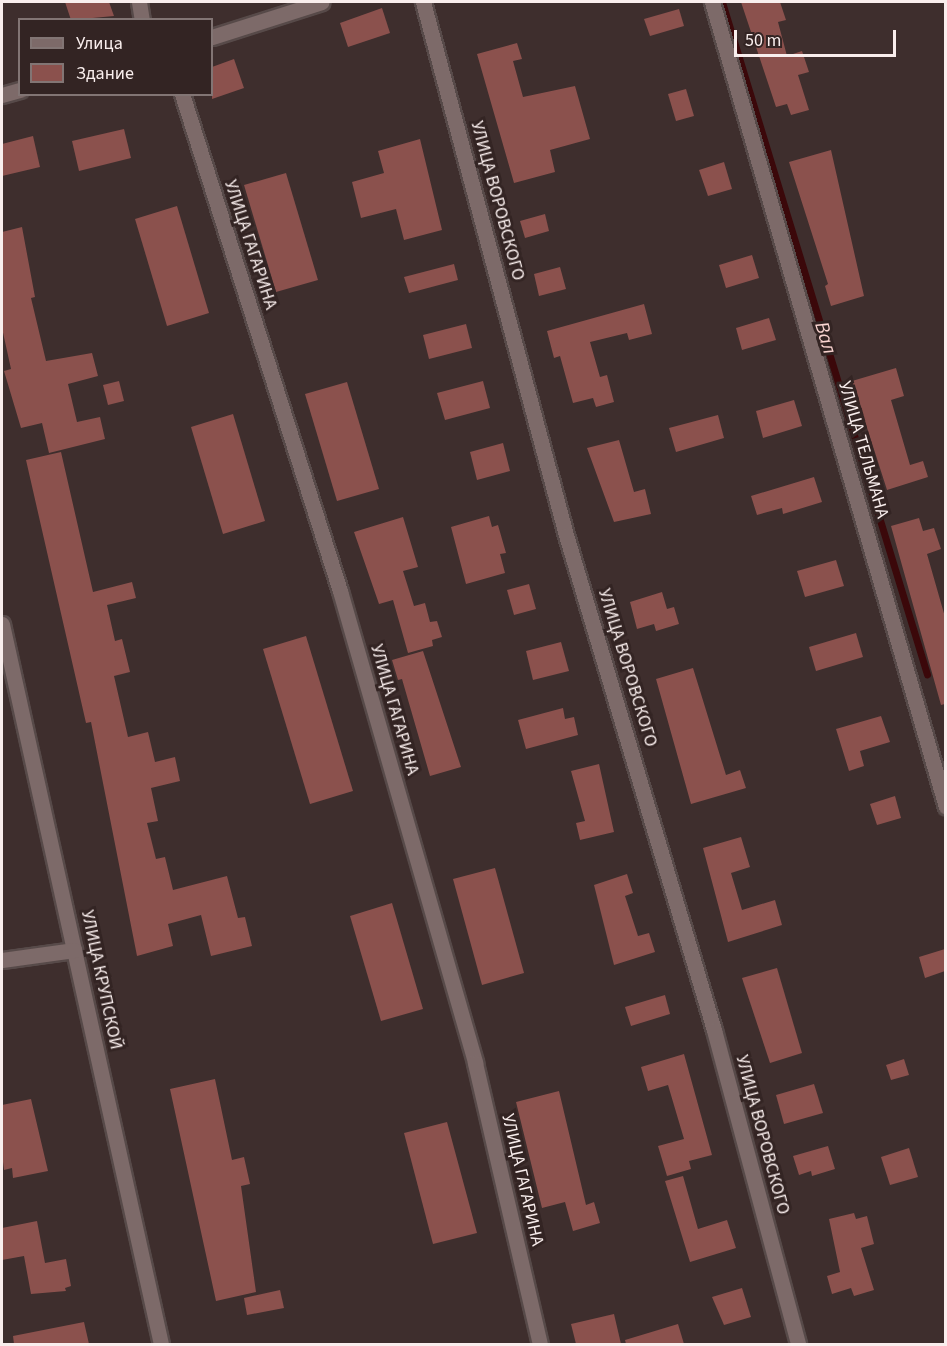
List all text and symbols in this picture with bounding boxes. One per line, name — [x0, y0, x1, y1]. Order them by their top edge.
legend — [18, 18, 213, 96]
scale bar — [737, 18, 899, 56]
text: 50 m — [745, 28, 781, 53]
text: Улица — [76, 31, 123, 56]
text: Здание — [76, 61, 134, 86]
street label: УЛИЦА ВОРОВСКОГО — [465, 119, 529, 283]
street label: УЛИЦА ГАГАРИНА — [219, 177, 281, 313]
water label: Вал — [809, 319, 841, 357]
street label: УЛИЦА ТЕЛЬМАНА — [833, 379, 893, 521]
street label: УЛИЦА ВОРОВСКОГО — [593, 586, 661, 750]
street label: УЛИЦА ГАГАРИНА — [365, 642, 423, 778]
street label: УЛИЦА КРУПСКОЙ — [76, 908, 126, 1052]
street label: УЛИЦА ВОРОВСКОГО — [730, 1053, 794, 1217]
street label: УЛИЦА ГАГАРИНА — [496, 1112, 548, 1248]

